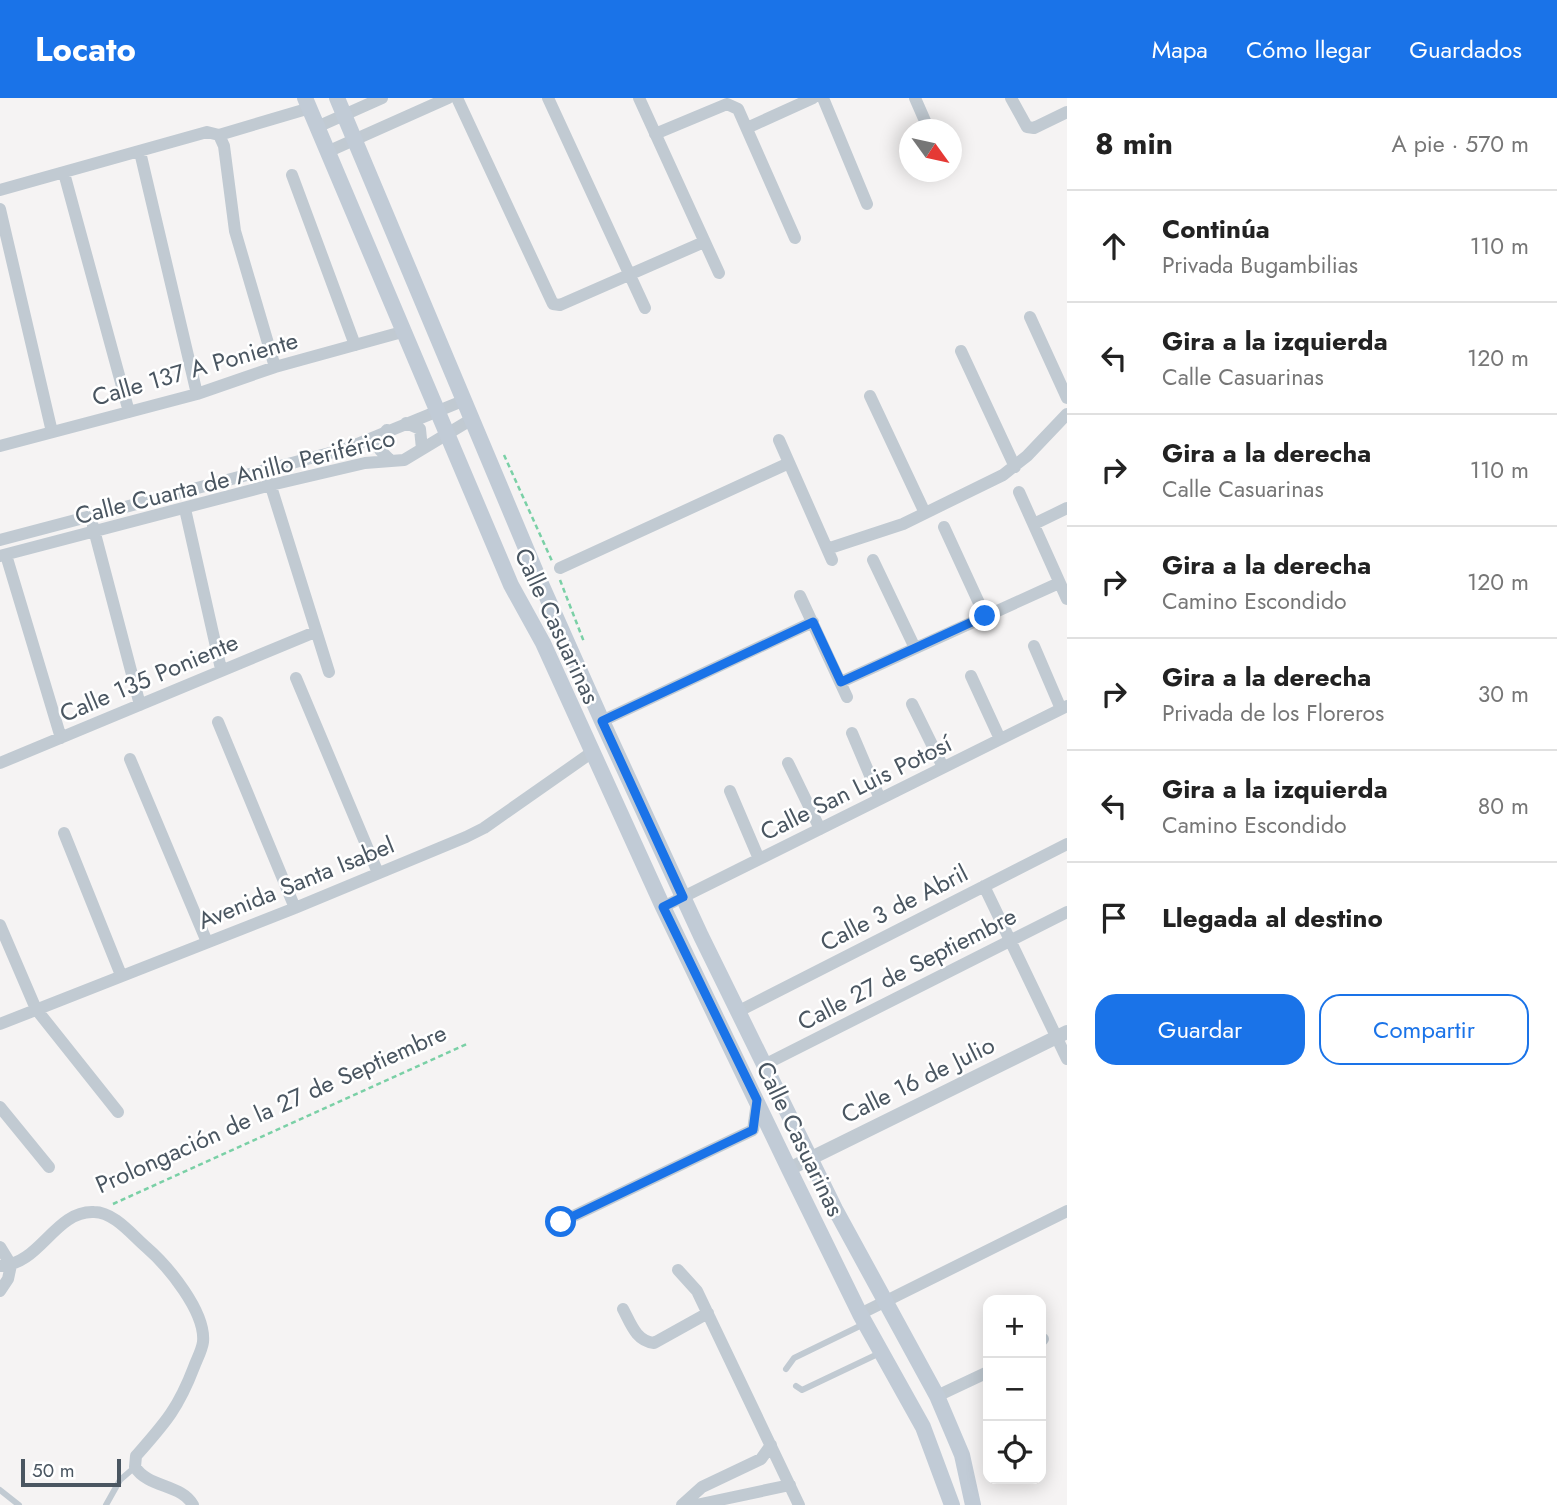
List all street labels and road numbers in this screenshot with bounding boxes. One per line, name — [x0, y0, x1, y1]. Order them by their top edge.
street label: Calle 137 A Poniente — [88, 322, 302, 415]
street label: Calle Cuarta de Anillo Periférico — [71, 420, 399, 533]
street label: Calle Casuarinas — [506, 542, 609, 710]
street label: Calle 135 Poniente — [54, 624, 243, 731]
street label: Calle San Luis Potosí — [754, 726, 958, 849]
street label: Avenida Santa Isabel — [192, 827, 399, 938]
street label: Calle 3 de Abril — [814, 855, 974, 960]
street label: Calle 27 de Septiembre — [791, 898, 1022, 1039]
street label: Prolongación de la 27 de Septiembre — [90, 1015, 452, 1202]
street label: Calle 16 de Julio — [835, 1027, 1000, 1132]
street label: Calle Casuarinas — [748, 1055, 853, 1222]

